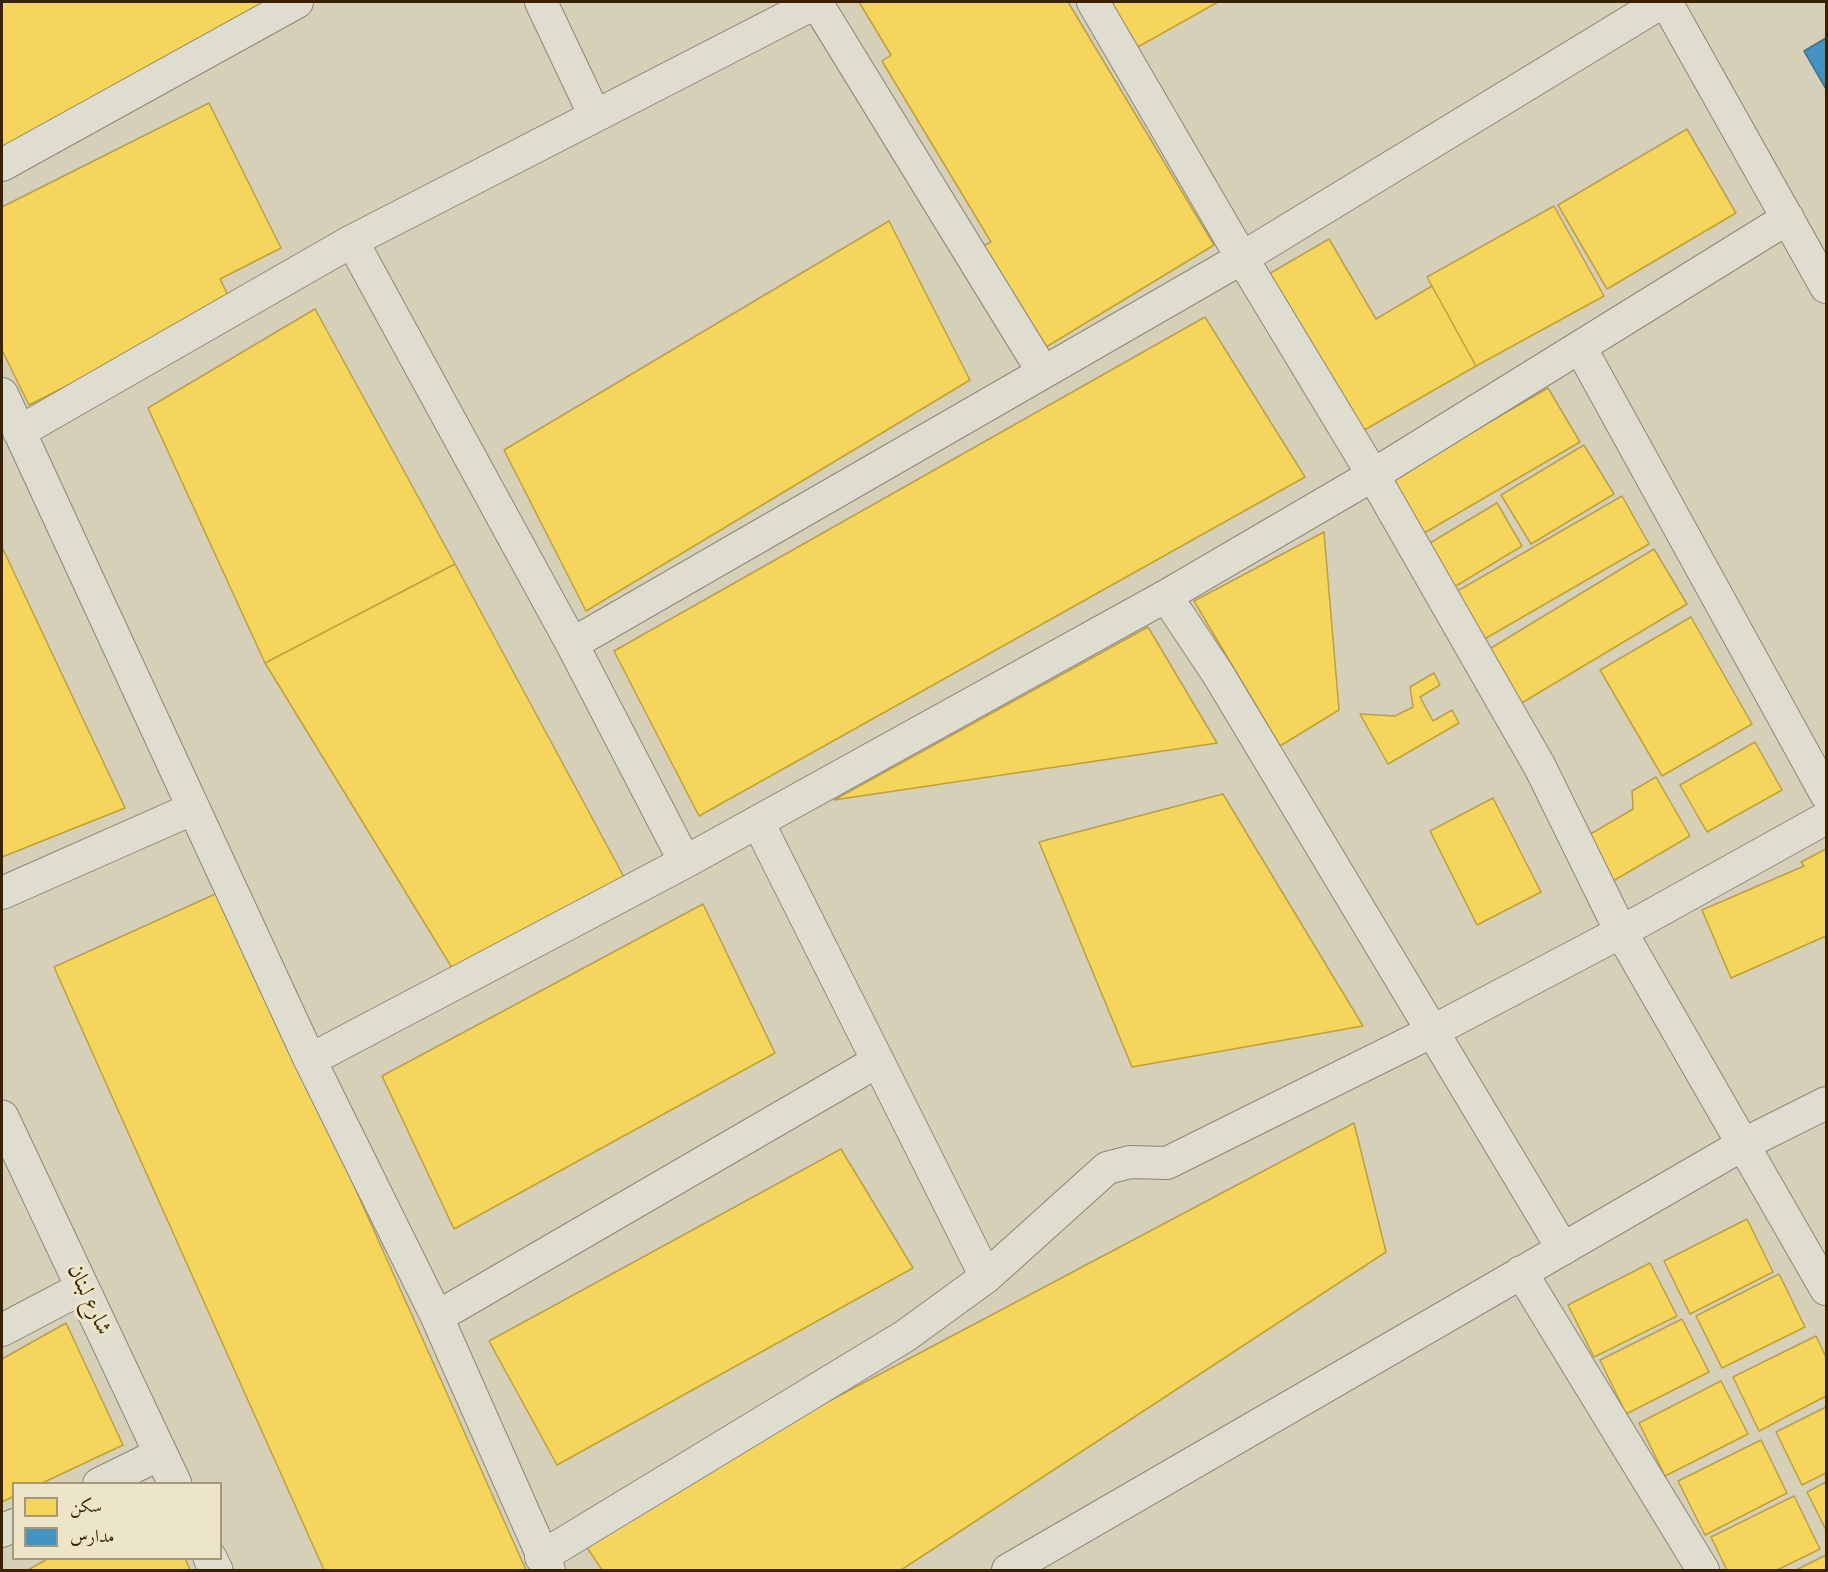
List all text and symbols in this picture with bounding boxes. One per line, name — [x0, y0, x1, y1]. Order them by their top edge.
street label: شارع لبنان — [60, 1260, 116, 1340]
legend — [12, 1482, 222, 1560]
text: سكن — [70, 1495, 102, 1518]
text: مدارس — [70, 1525, 114, 1548]

